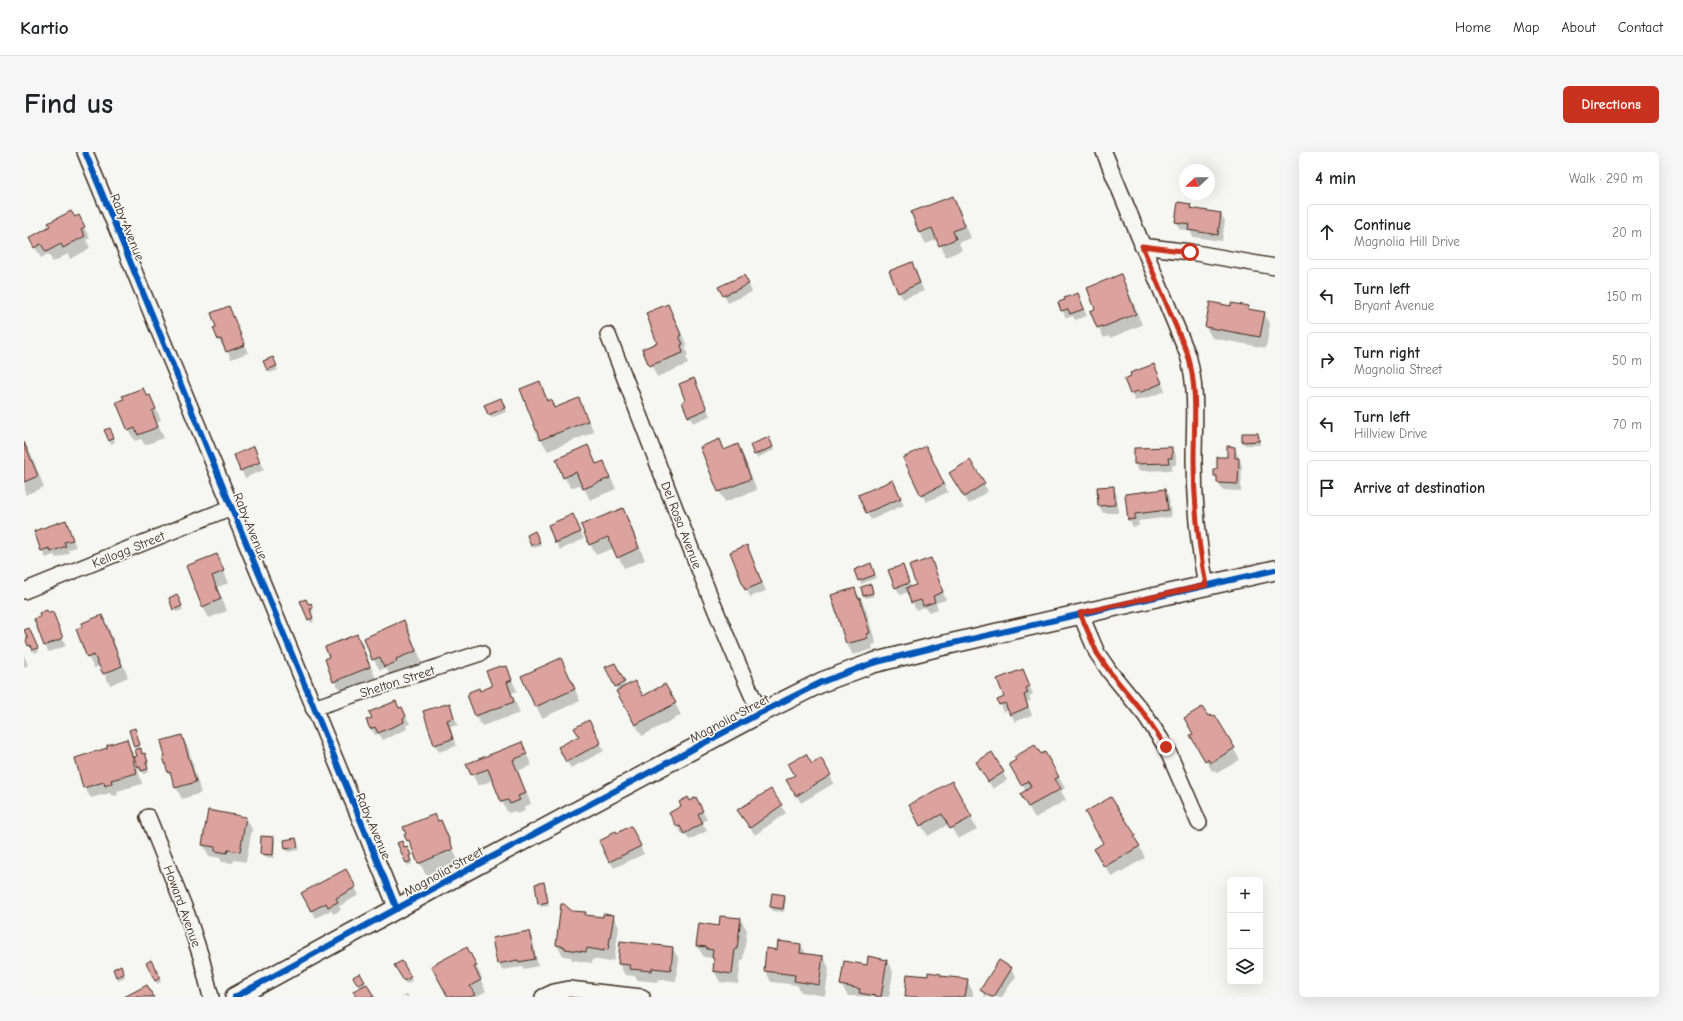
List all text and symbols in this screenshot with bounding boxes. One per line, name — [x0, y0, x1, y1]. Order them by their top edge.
text: Kartio — [20, 17, 69, 39]
text: Home — [1455, 19, 1491, 36]
text: Map — [1513, 19, 1539, 36]
text: About — [1561, 19, 1596, 36]
text: Contact — [1618, 19, 1663, 36]
button: Directions — [1563, 86, 1659, 123]
text: Find us — [24, 88, 113, 120]
north arrow — [1179, 164, 1215, 200]
text: 4 min — [1315, 169, 1356, 188]
text: Walk · 290 m — [1569, 171, 1643, 186]
street label: Raby Avenue — [107, 191, 148, 263]
text: Continue — [1354, 216, 1411, 234]
icon: ahead — [1316, 221, 1338, 243]
text: 20 m — [1612, 225, 1642, 240]
text: Magnolia Hill Drive — [1354, 234, 1460, 249]
route start — [1181, 243, 1199, 261]
text: Turn left — [1354, 280, 1410, 298]
icon: left — [1316, 285, 1338, 307]
text: 150 m — [1607, 289, 1642, 304]
text: Bryant Avenue — [1354, 298, 1434, 313]
text: Turn right — [1354, 344, 1420, 362]
icon: right — [1316, 349, 1338, 371]
text: 50 m — [1612, 353, 1642, 368]
text: Magnolia Street — [1354, 362, 1442, 377]
text: Turn left — [1354, 408, 1410, 426]
icon: left — [1316, 413, 1338, 435]
text: 70 m — [1613, 417, 1642, 432]
text: Hillview Drive — [1354, 426, 1427, 441]
icon: arrive — [1316, 477, 1338, 499]
street label: Del Rosa Avenue — [658, 479, 705, 571]
text: Arrive at destination — [1354, 479, 1485, 497]
street label: Raby Avenue — [230, 490, 271, 562]
street label: Kellogg Street — [90, 528, 168, 571]
street label: Shelton Street — [358, 662, 438, 701]
street label: Magnolia Street — [687, 691, 773, 746]
route end — [1157, 738, 1175, 756]
street label: Raby Avenue — [353, 791, 394, 862]
street label: Magnolia Street — [401, 843, 486, 899]
street label: Howard Avenue — [161, 863, 204, 950]
map controls — [1227, 877, 1263, 985]
button: + — [1227, 877, 1263, 913]
button: − — [1227, 913, 1263, 949]
button: layers — [1227, 949, 1263, 985]

